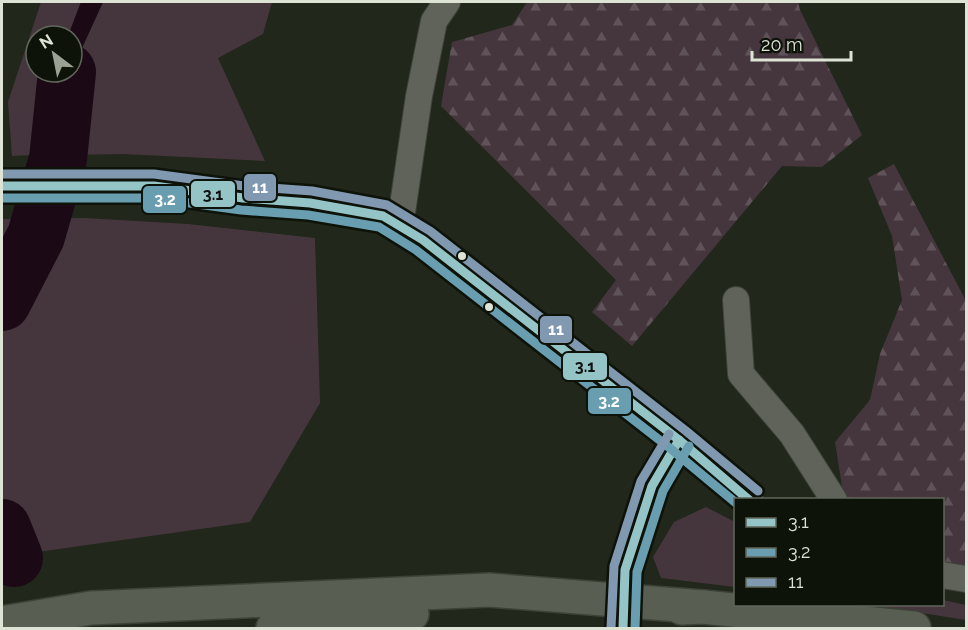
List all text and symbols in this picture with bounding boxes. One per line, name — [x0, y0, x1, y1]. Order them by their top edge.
north arrow — [24, 24, 84, 84]
scale bar — [752, 24, 851, 62]
text: N — [36, 30, 57, 53]
text: 20 m — [761, 34, 803, 55]
line badge: 11 — [243, 173, 277, 202]
text: 11 — [252, 178, 268, 197]
line badge: 3.1 — [190, 180, 236, 208]
line badge: 3.2 — [142, 185, 187, 214]
text: 3.1 — [203, 185, 223, 204]
text: 3.2 — [154, 190, 176, 209]
unlabelled marker — [456, 250, 468, 262]
unlabelled marker — [483, 301, 495, 313]
line badge: 11 — [539, 315, 573, 344]
text: 11 — [548, 320, 564, 339]
line badge: 3.1 — [562, 352, 608, 381]
text: 3.1 — [575, 357, 595, 376]
line badge: 3.2 — [587, 387, 632, 415]
text: 3.2 — [598, 392, 620, 411]
legend — [734, 498, 944, 606]
text: 3.1 — [788, 511, 809, 532]
text: 3.2 — [788, 541, 810, 562]
text: 11 — [788, 571, 804, 592]

